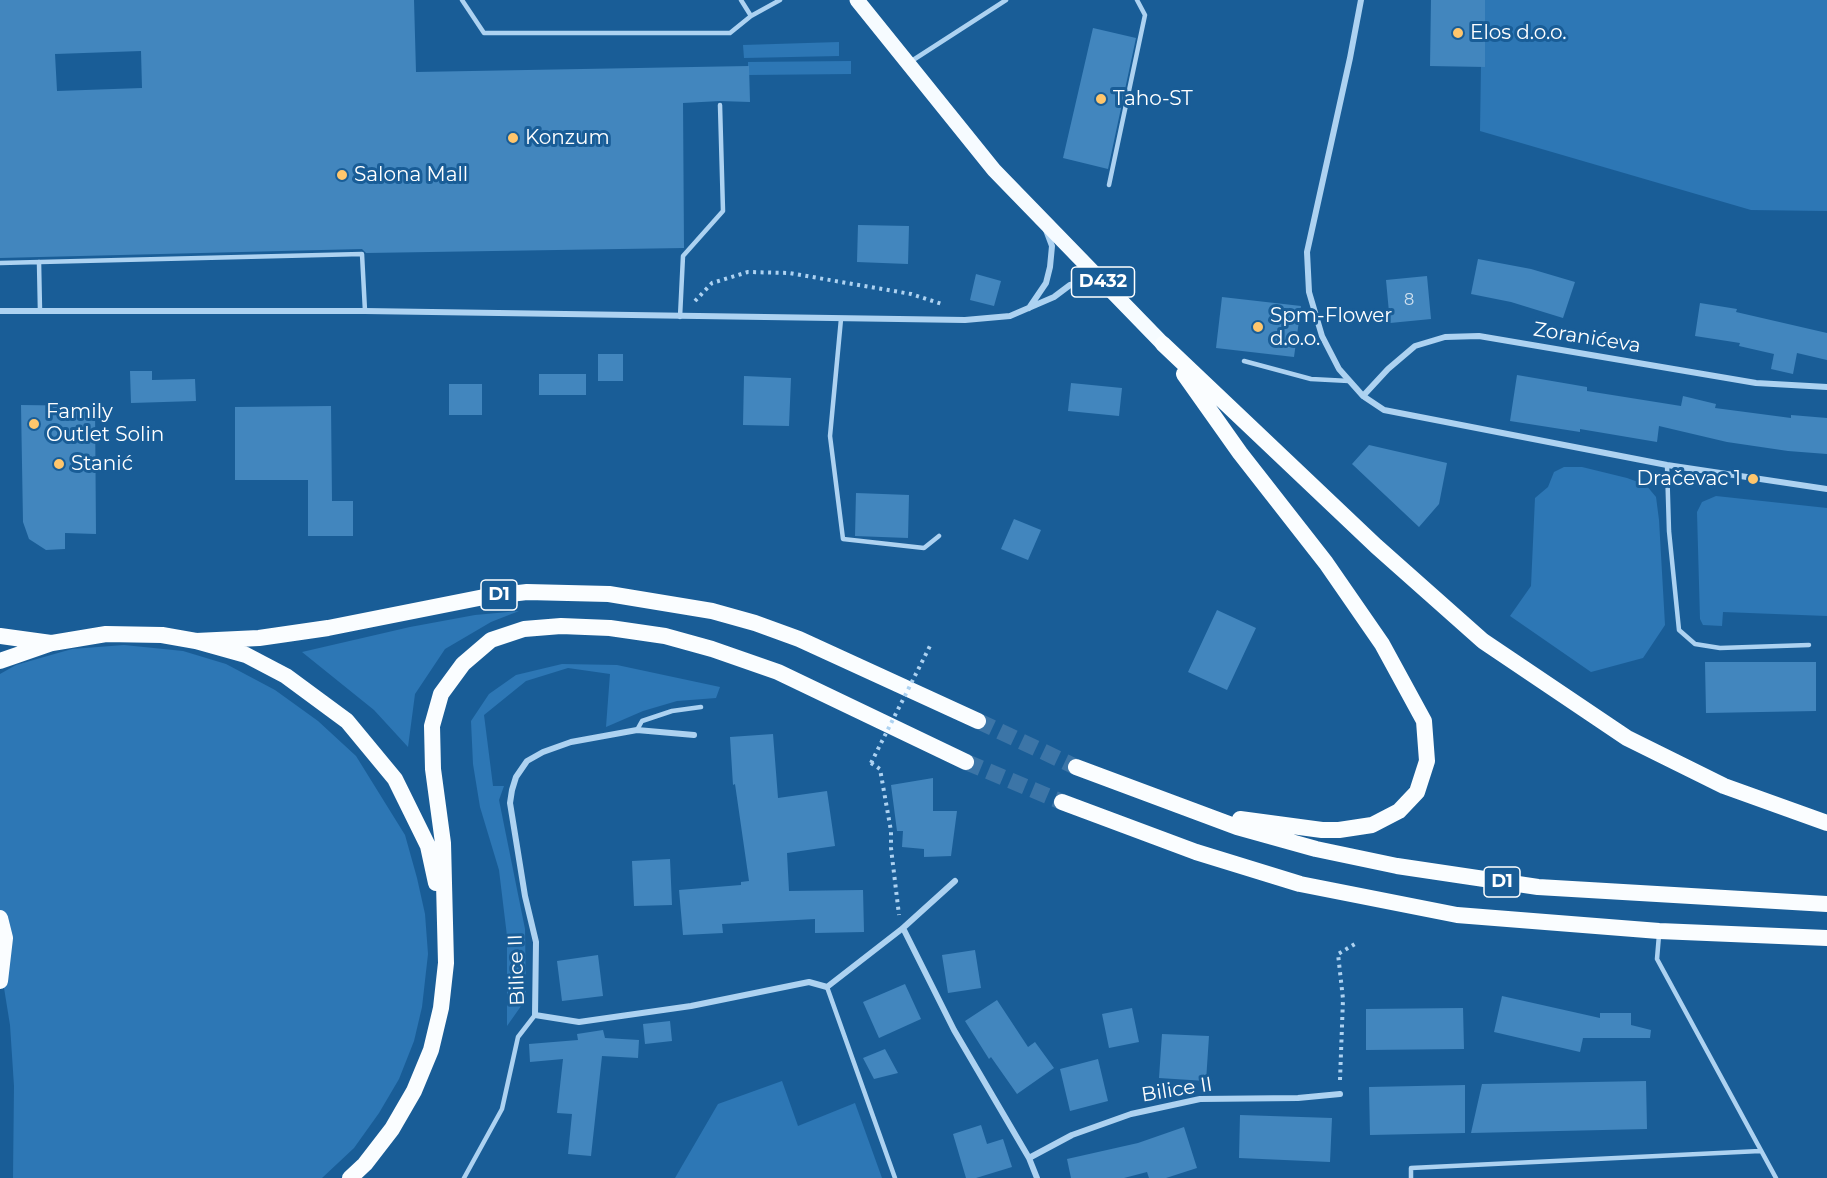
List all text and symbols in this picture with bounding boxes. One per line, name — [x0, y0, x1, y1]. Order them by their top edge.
place label: Elos d.o.o. — [1470, 21, 1566, 45]
marker: Elos d.o.o. — [1451, 26, 1465, 40]
place label: Taho-ST — [1113, 87, 1193, 111]
marker: Taho-ST — [1094, 92, 1108, 106]
place label: Konzum — [525, 126, 610, 150]
marker: Konzum — [506, 131, 520, 145]
place label: Salona Mall — [354, 163, 468, 187]
marker: Salona Mall — [335, 168, 349, 182]
road number: D432 — [1072, 267, 1134, 297]
house number: 8 — [1404, 290, 1414, 310]
place label: Spm-Flower d.o.o. — [1270, 304, 1392, 351]
street label: Zoranićeva — [1532, 318, 1642, 358]
marker: Spm-Flower d.o.o. — [1251, 320, 1265, 334]
place label: Family Outlet Solin — [46, 400, 164, 447]
marker: Family Outlet Solin — [27, 417, 41, 431]
place label: Stanić — [71, 452, 133, 476]
marker: Stanić — [52, 457, 66, 471]
place label: Dračevac 1 — [1637, 467, 1741, 491]
marker: Dračevac 1 — [1746, 472, 1760, 486]
road number: D1 — [481, 580, 517, 610]
road number: D1 — [1484, 867, 1520, 897]
street label: Bilice II — [504, 934, 530, 1006]
street label: Bilice II — [1140, 1073, 1214, 1107]

